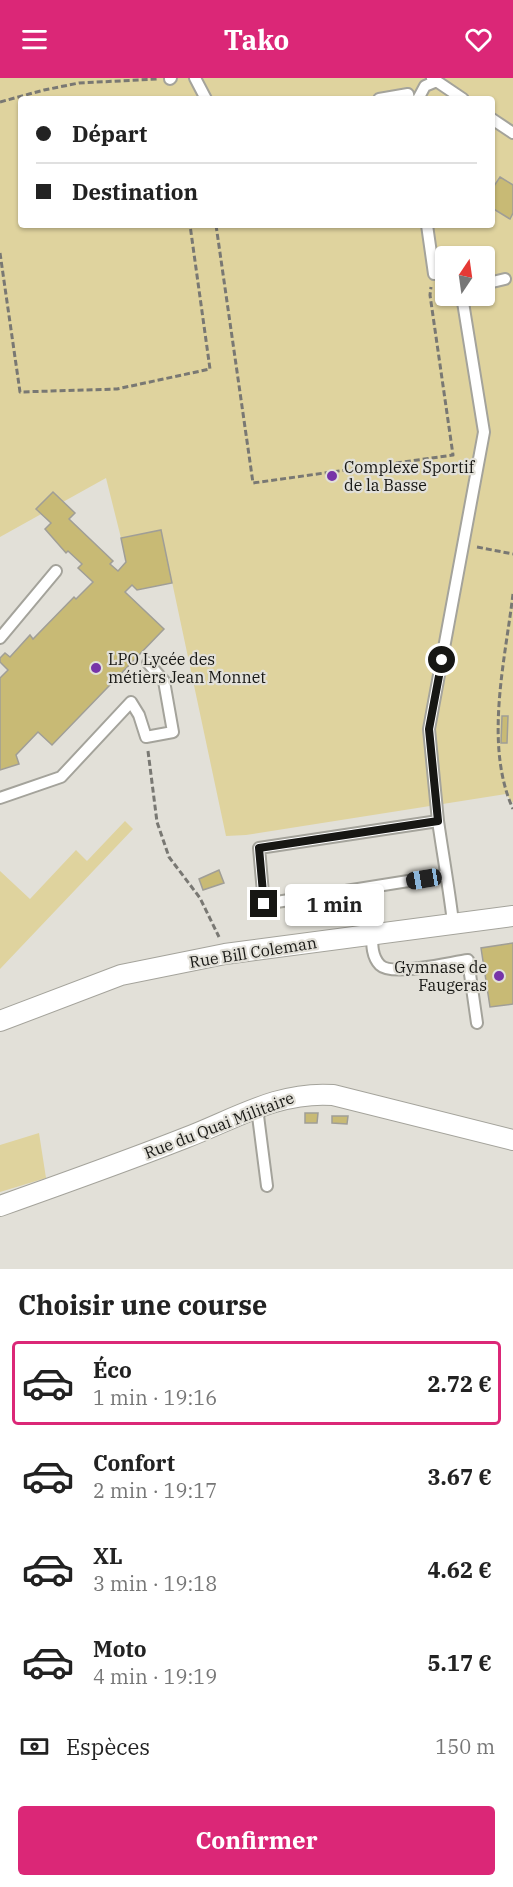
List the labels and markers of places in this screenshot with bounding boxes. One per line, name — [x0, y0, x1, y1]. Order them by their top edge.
place label: Complexe Sportif de la Basse — [344, 457, 476, 495]
marker: Complexe Sportif de la Basse — [325, 469, 339, 483]
place label: LPO Lycée des métiers Jean Monnet — [108, 649, 266, 687]
marker: LPO Lycée des métiers Jean Monnet — [89, 661, 103, 675]
place label: Gymnase de Faugeras — [394, 957, 487, 995]
marker: Gymnase de Faugeras — [492, 969, 506, 983]

